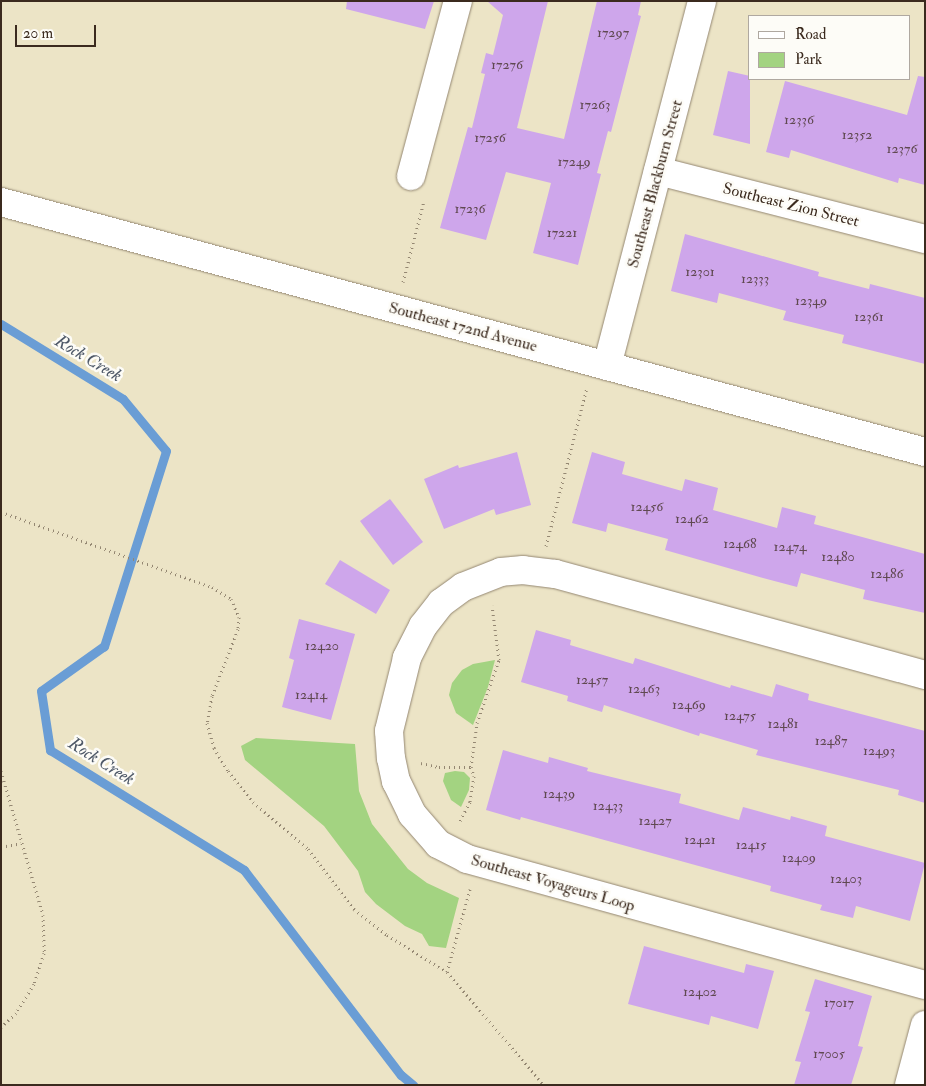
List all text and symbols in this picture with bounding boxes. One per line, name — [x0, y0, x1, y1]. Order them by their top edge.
scale bar — [18, 15, 99, 47]
legend — [748, 15, 911, 80]
text: 20 m — [23, 24, 53, 43]
house number: 17297 — [597, 25, 629, 41]
text: Road — [795, 25, 826, 44]
text: Park — [795, 50, 822, 69]
house number: 17276 — [491, 57, 523, 73]
house number: 17263 — [580, 97, 610, 113]
street label: Southeast Blackburn Street — [623, 98, 687, 270]
house number: 12336 — [784, 112, 814, 128]
house number: 12352 — [842, 127, 872, 143]
house number: 17256 — [474, 130, 506, 146]
house number: 12376 — [887, 141, 917, 157]
house number: 17249 — [557, 154, 591, 170]
street label: Southeast Zion Street — [721, 179, 861, 231]
house number: 17236 — [455, 201, 485, 217]
house number: 17221 — [547, 225, 577, 241]
house number: 12301 — [685, 264, 715, 280]
house number: 12333 — [741, 271, 769, 287]
house number: 12349 — [795, 293, 827, 309]
street label: Southeast 172nd Avenue — [387, 298, 539, 356]
house number: 12361 — [854, 309, 884, 325]
water label: Rock Creek — [51, 331, 125, 387]
house number: 12456 — [631, 499, 663, 515]
house number: 12462 — [675, 511, 709, 527]
house number: 12468 — [723, 536, 757, 552]
house number: 12474 — [774, 539, 806, 555]
house number: 12480 — [821, 549, 855, 565]
house number: 12486 — [870, 566, 904, 582]
house number: 12420 — [305, 638, 339, 654]
house number: 12457 — [576, 672, 608, 688]
house number: 12463 — [628, 681, 660, 697]
house number: 12414 — [295, 687, 327, 703]
house number: 12469 — [672, 697, 706, 713]
house number: 12475 — [724, 708, 756, 724]
house number: 12481 — [767, 716, 799, 732]
water label: Rock Creek — [64, 733, 138, 791]
house number: 12487 — [815, 733, 847, 749]
house number: 12493 — [863, 743, 895, 759]
house number: 12439 — [543, 786, 575, 802]
house number: 12433 — [593, 798, 623, 814]
house number: 12427 — [638, 813, 672, 829]
house number: 12421 — [684, 832, 716, 848]
house number: 12415 — [736, 837, 766, 853]
street label: Southeast Voyageurs Loop — [469, 850, 637, 916]
house number: 12409 — [782, 850, 816, 866]
house number: 12403 — [830, 871, 862, 887]
house number: 12402 — [683, 984, 717, 1000]
house number: 17017 — [824, 995, 854, 1011]
house number: 17005 — [813, 1046, 845, 1062]

